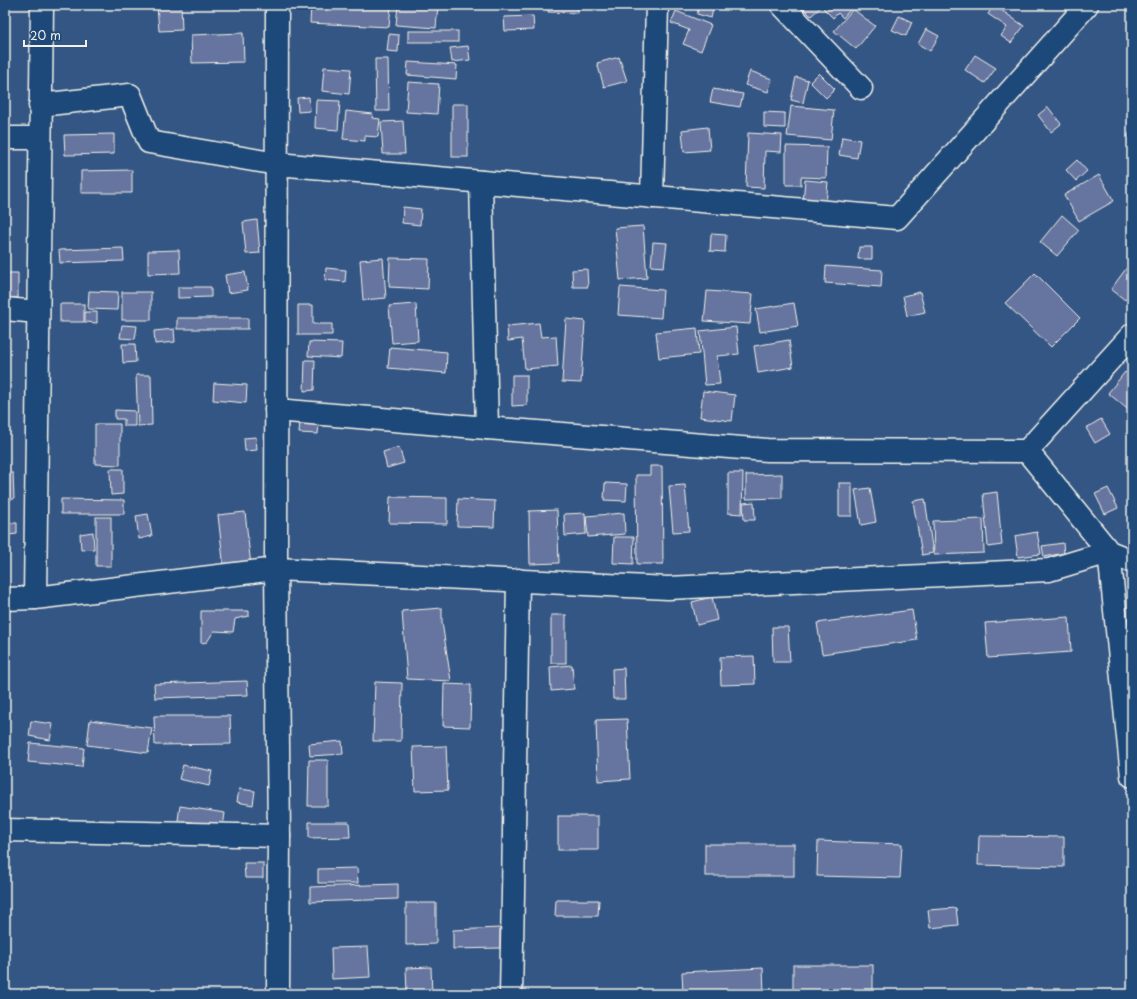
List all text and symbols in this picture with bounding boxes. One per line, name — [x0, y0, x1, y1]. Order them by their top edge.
scale bar — [24, 22, 86, 48]
text: 20 m — [30, 26, 61, 44]

